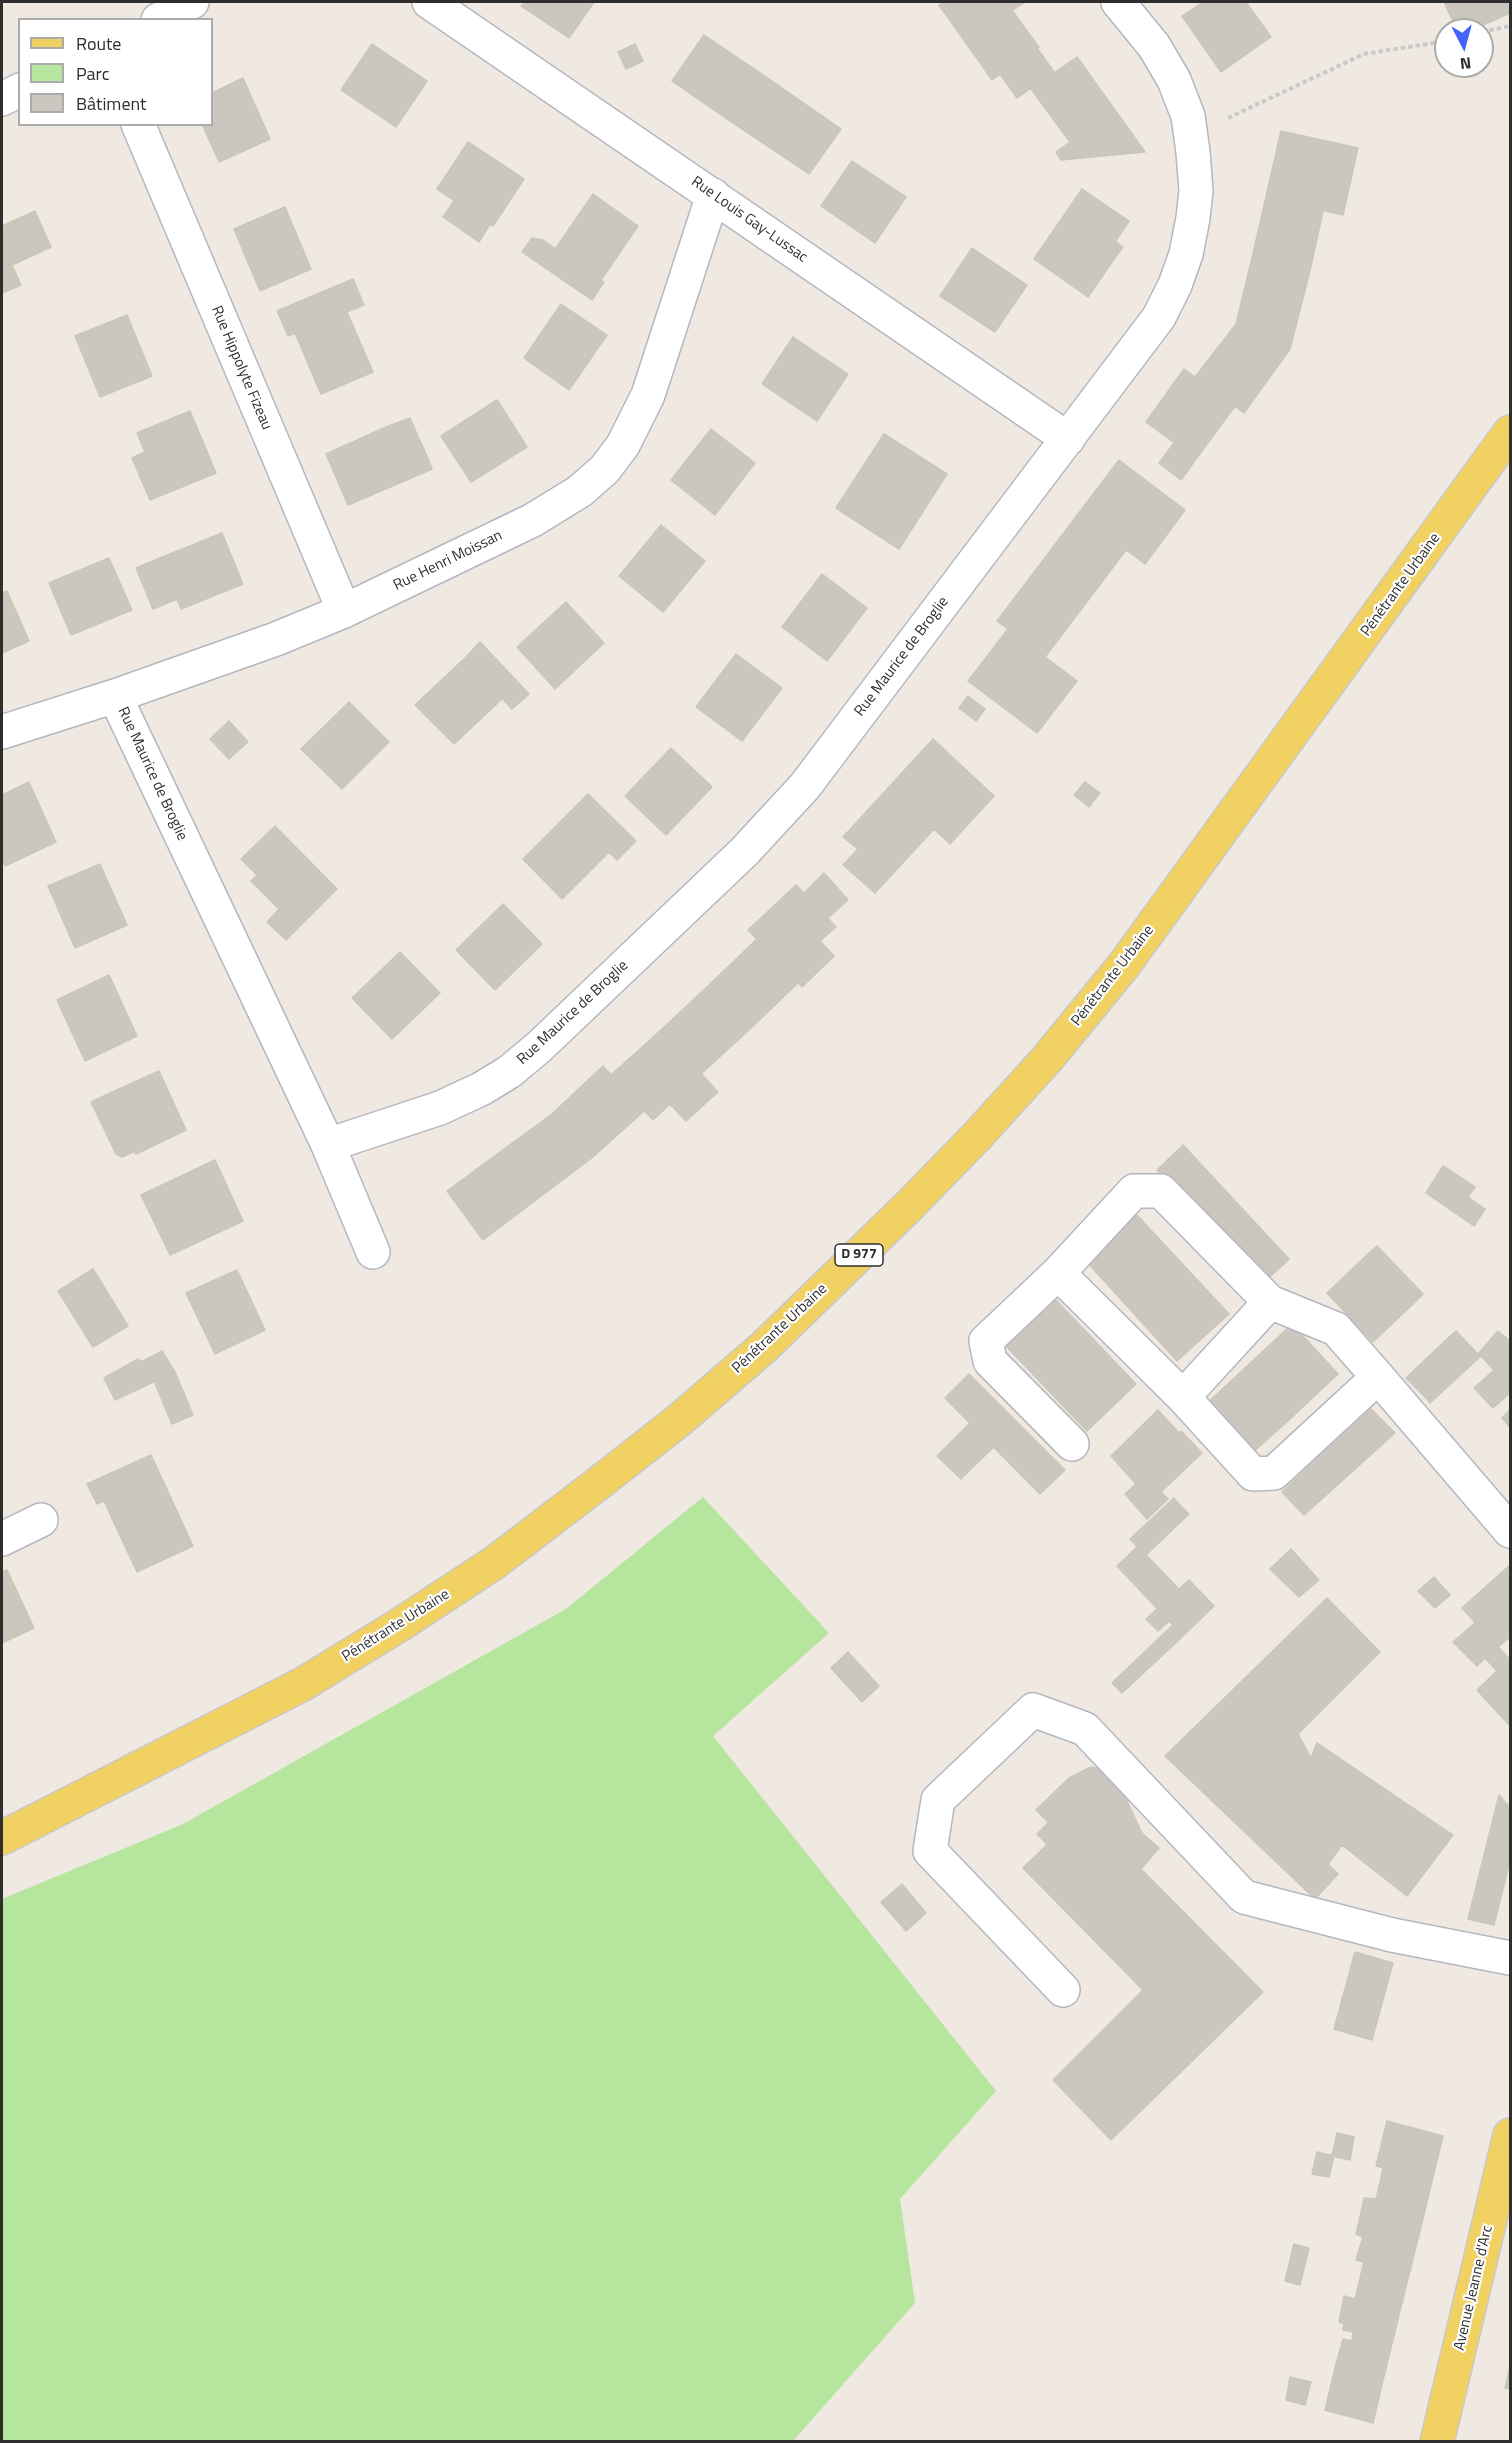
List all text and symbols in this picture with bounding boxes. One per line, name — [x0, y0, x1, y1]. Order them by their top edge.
legend — [18, 18, 213, 126]
north arrow — [1434, 18, 1494, 78]
text: Route — [76, 30, 121, 57]
text: N — [1459, 51, 1472, 76]
text: Parc — [76, 60, 110, 87]
text: Bâtiment — [76, 90, 146, 117]
street label: Rue Louis Gay-Lussac — [687, 173, 811, 267]
street label: Rue Hippolyte Fizeau — [207, 303, 275, 433]
street label: Rue Henri Moissan — [391, 527, 505, 595]
street label: Pénétrante Urbaine — [1357, 530, 1445, 640]
street label: Rue Maurice de Broglie — [851, 594, 953, 720]
street label: Rue Maurice de Broglie — [113, 705, 191, 843]
street label: Pénétrante Urbaine — [1068, 922, 1158, 1030]
street label: Rue Maurice de Broglie — [514, 957, 632, 1069]
road number: D 977 — [835, 1244, 883, 1266]
street label: Pénétrante Urbaine — [729, 1280, 831, 1378]
street label: Pénétrante Urbaine — [339, 1586, 453, 1666]
street label: Avenue Jeanne d'Arc — [1451, 2224, 1497, 2352]

